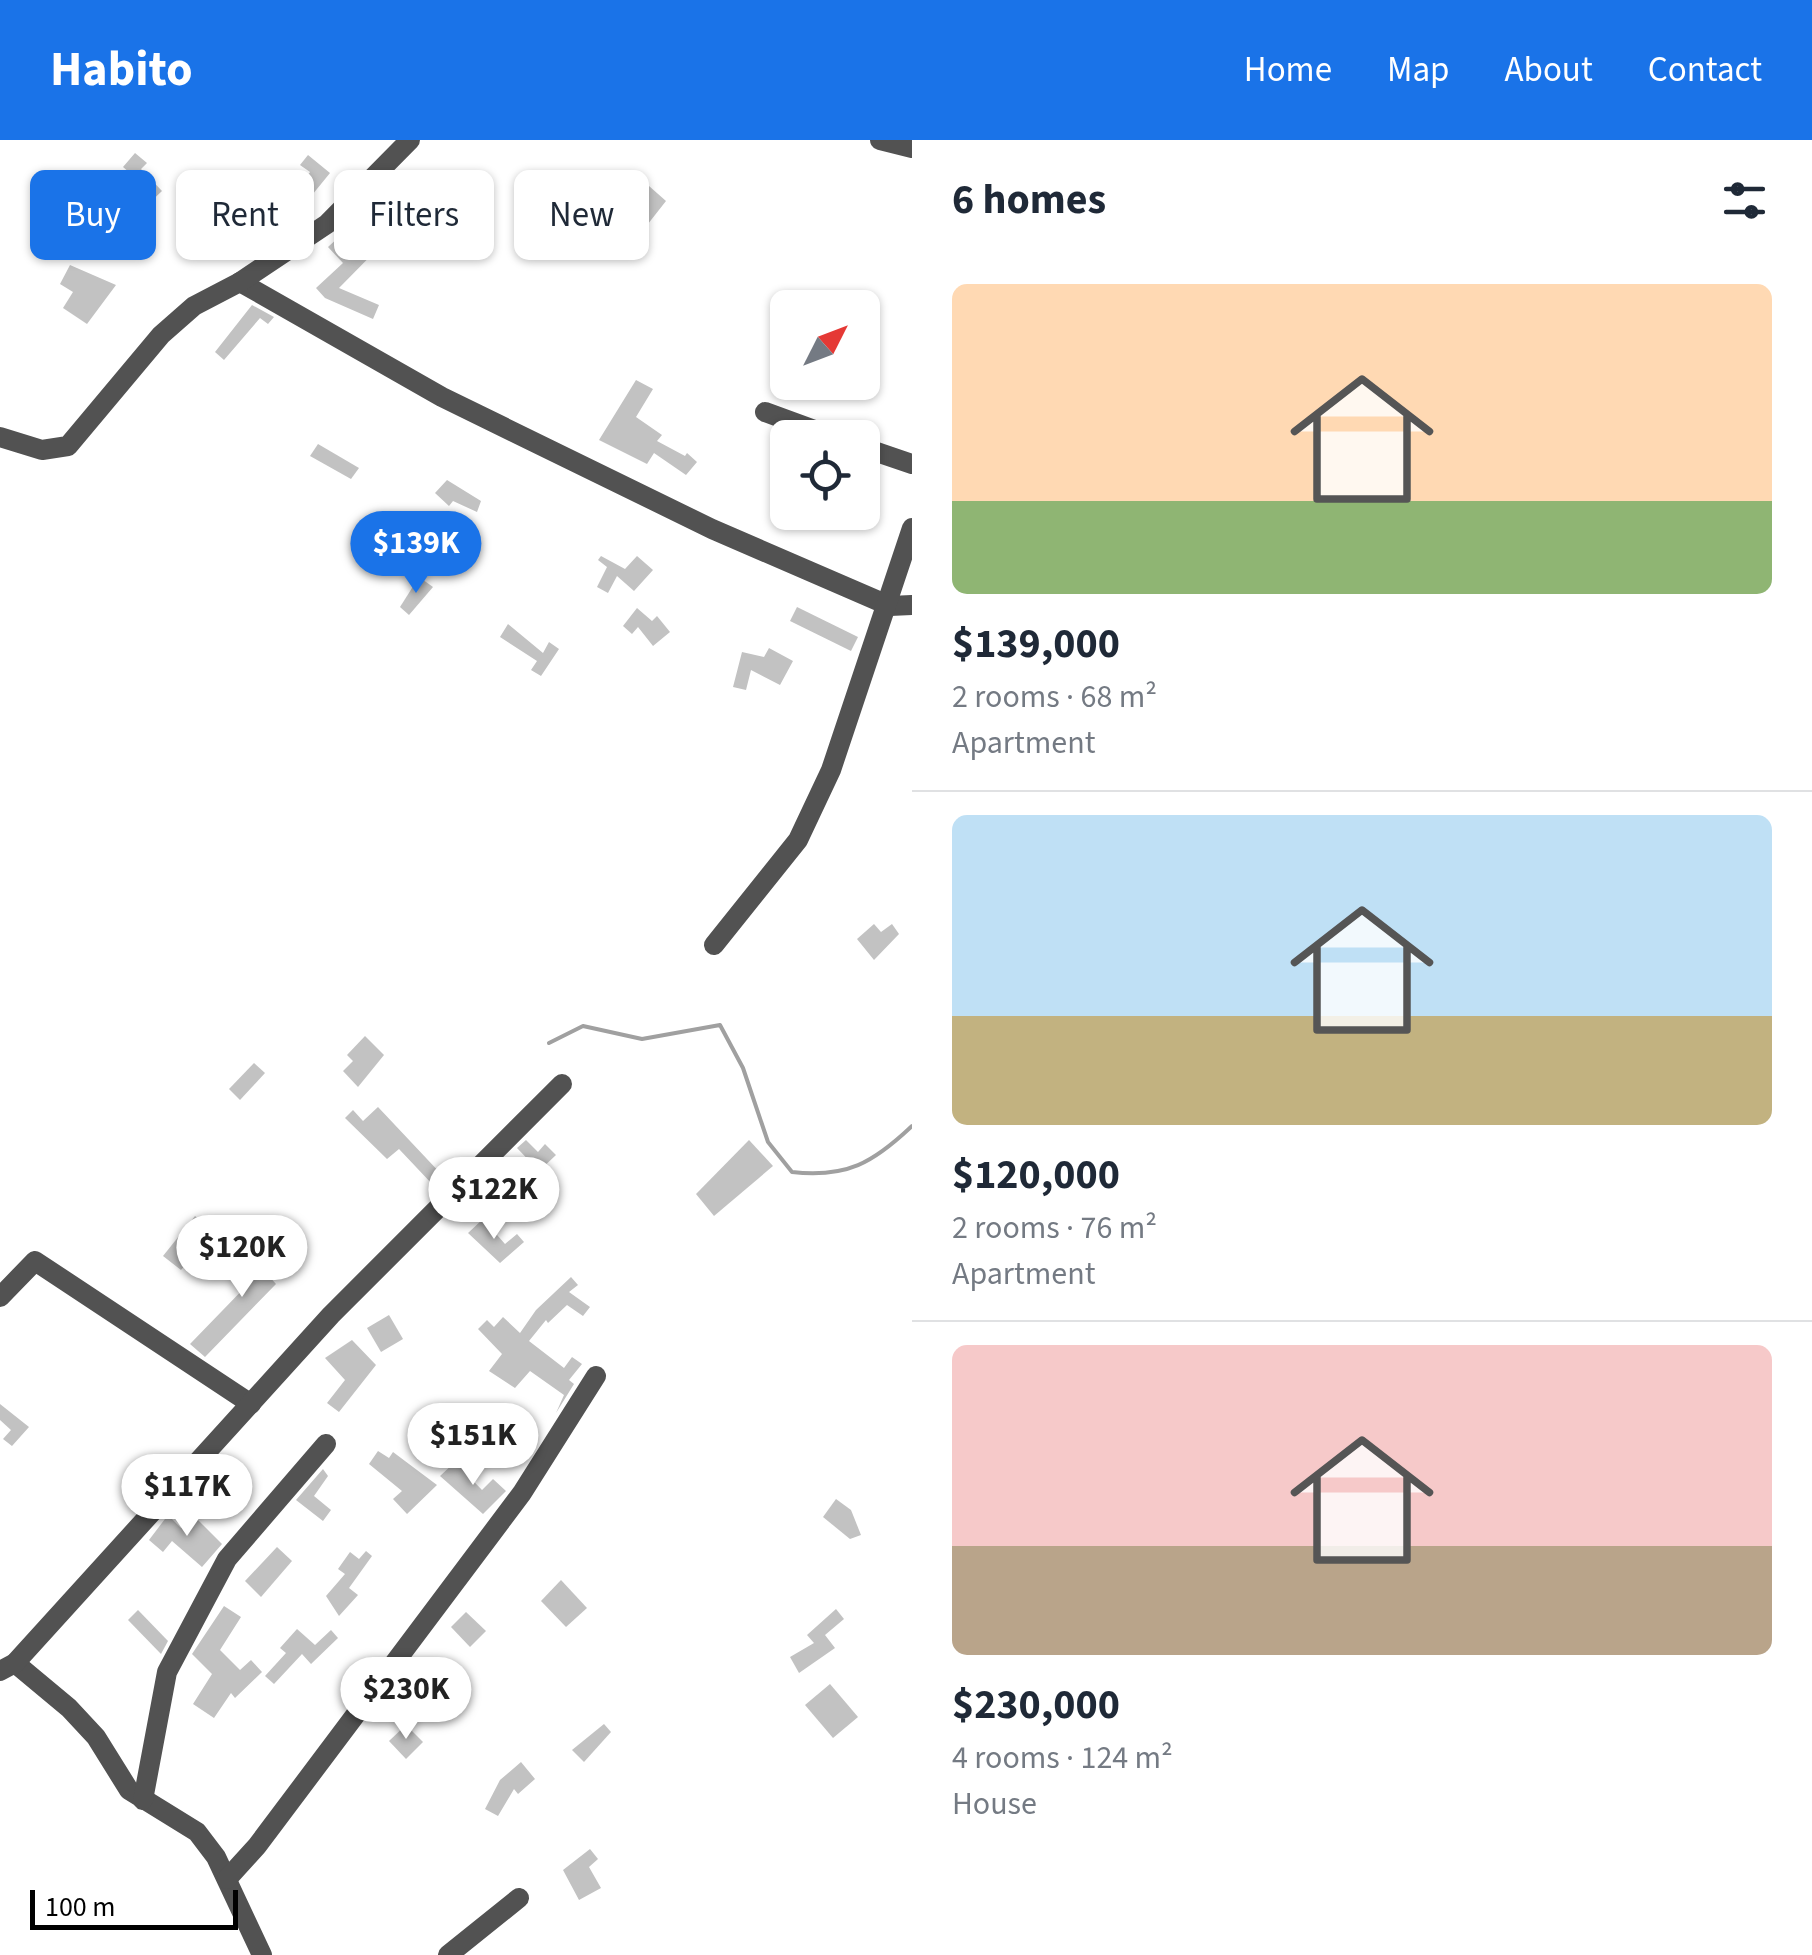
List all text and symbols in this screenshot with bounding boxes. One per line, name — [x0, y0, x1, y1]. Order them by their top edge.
text: Habito — [50, 36, 193, 104]
text: Home — [1244, 45, 1332, 95]
text: Map — [1387, 45, 1450, 95]
text: About — [1505, 45, 1593, 95]
text: Contact — [1648, 45, 1762, 95]
chip: Buy — [30, 170, 156, 260]
chip: Rent — [176, 170, 314, 260]
chip: Filters — [334, 170, 494, 260]
chip: New — [514, 170, 649, 260]
text: 6 homes — [952, 170, 1106, 230]
icon: filters — [1717, 173, 1772, 228]
north arrow — [770, 290, 880, 400]
map controls — [770, 290, 880, 530]
icon: home — [1272, 349, 1452, 529]
button: locate — [770, 420, 880, 530]
pin: $139K — [346, 511, 486, 596]
text: $139K — [372, 520, 460, 566]
text: $139,000 — [952, 614, 1120, 674]
text: 2 rooms · 68 m² — [952, 674, 1157, 720]
text: Apartment — [952, 720, 1095, 766]
icon: home — [1272, 880, 1452, 1060]
text: $120,000 — [952, 1145, 1120, 1205]
pin: $122K — [424, 1157, 564, 1242]
text: $122K — [450, 1166, 538, 1212]
text: 2 rooms · 76 m² — [952, 1205, 1157, 1251]
pin: $120K — [172, 1215, 312, 1300]
text: $120K — [198, 1224, 286, 1270]
text: Apartment — [952, 1251, 1095, 1297]
pin: $151K — [403, 1403, 543, 1488]
icon: home — [1272, 1410, 1452, 1590]
text: $151K — [429, 1412, 517, 1458]
pin: $117K — [117, 1454, 257, 1539]
text: $117K — [143, 1463, 231, 1509]
pin: $230K — [336, 1657, 476, 1742]
text: $230K — [362, 1666, 450, 1712]
text: $230,000 — [952, 1675, 1120, 1735]
text: 4 rooms · 124 m² — [952, 1735, 1173, 1781]
text: House — [952, 1781, 1037, 1827]
scale bar — [30, 1885, 238, 1930]
text: 100 m — [45, 1887, 116, 1927]

